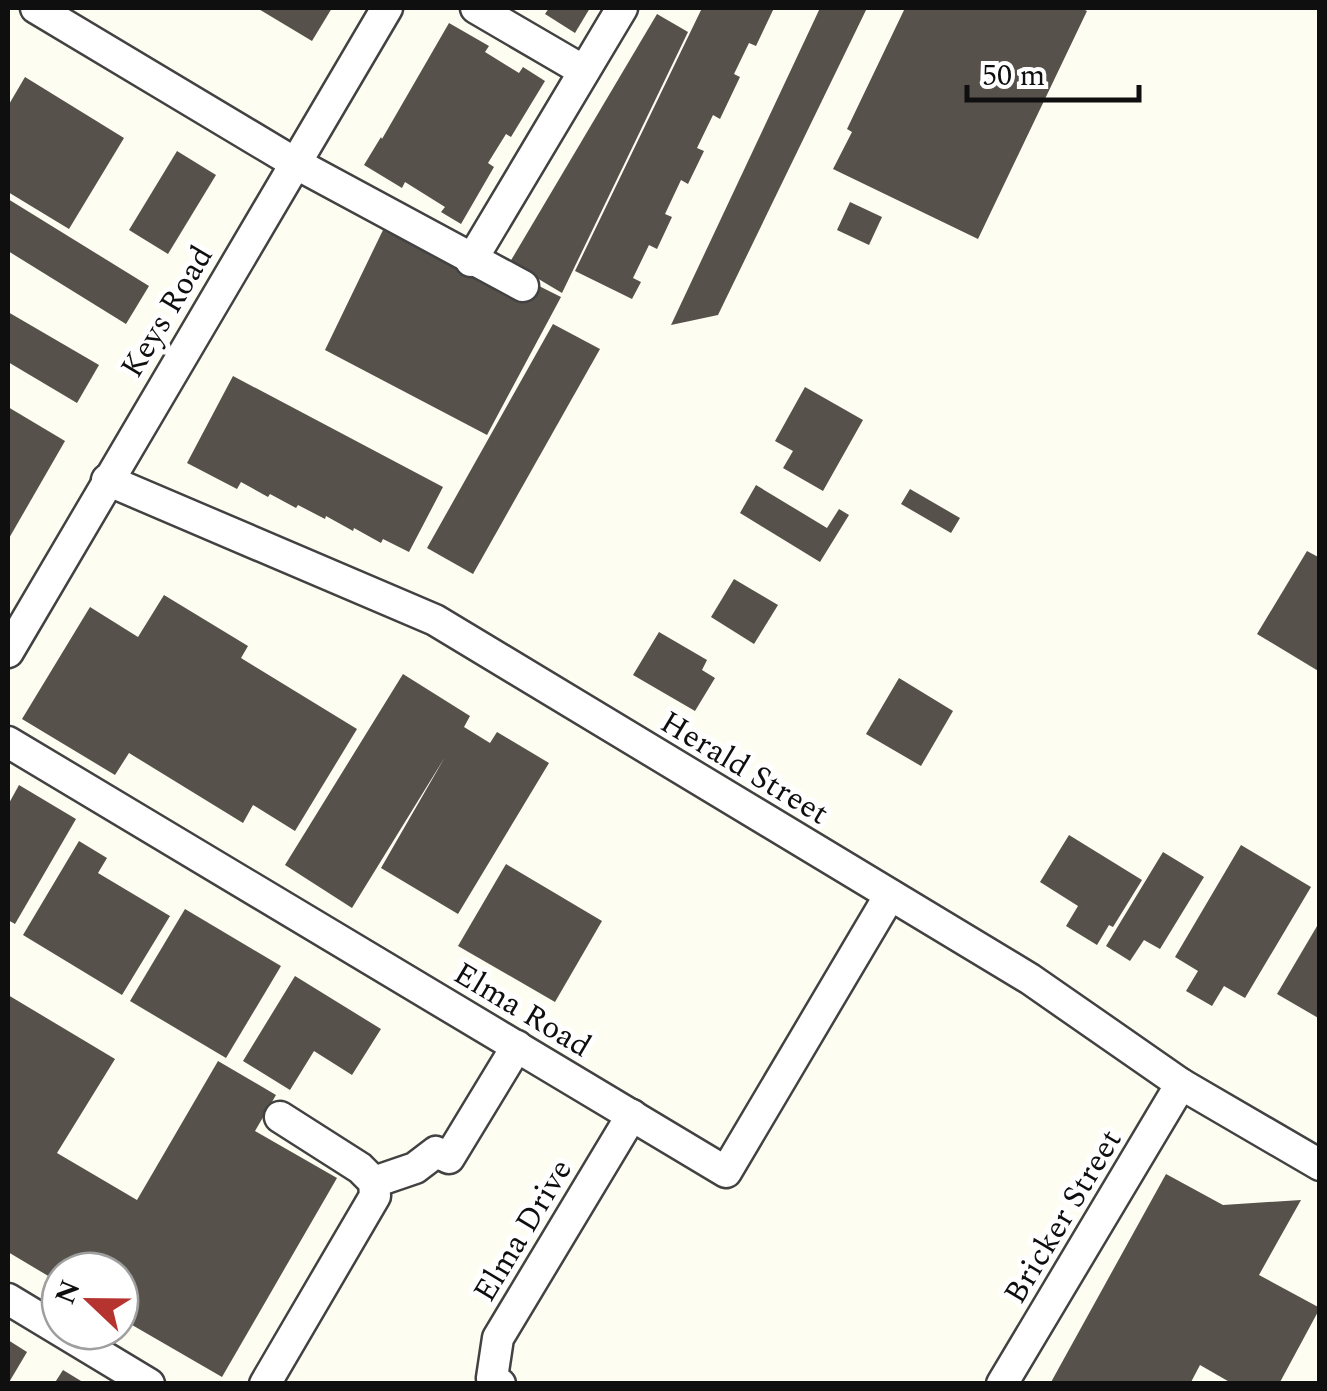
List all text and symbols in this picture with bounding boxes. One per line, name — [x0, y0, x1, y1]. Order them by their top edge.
scale bar — [967, 40, 1140, 102]
text: 50 m — [982, 53, 1045, 99]
street label: Keys Road — [108, 236, 226, 387]
street label: Herald Street — [651, 699, 838, 838]
street label: Elma Road — [444, 950, 601, 1071]
street label: Bricker Street — [992, 1120, 1135, 1314]
street label: Elma Drive — [461, 1150, 585, 1312]
north arrow — [40, 1251, 140, 1351]
text: N — [44, 1274, 92, 1311]

